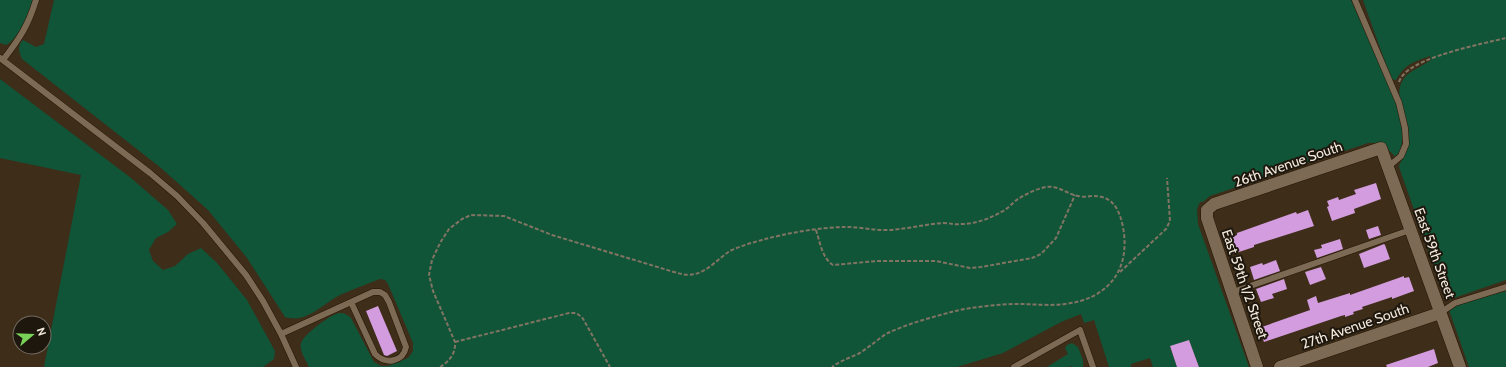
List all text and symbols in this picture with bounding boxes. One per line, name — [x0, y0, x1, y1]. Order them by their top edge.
street label: 26th Avenue South — [1231, 137, 1345, 191]
street label: East 59th Street — [1410, 205, 1460, 301]
street label: East 59th 1/2 Street — [1218, 227, 1272, 341]
street label: 27th Avenue South — [1299, 299, 1411, 353]
north arrow — [12, 315, 52, 355]
text: N — [34, 326, 49, 338]

